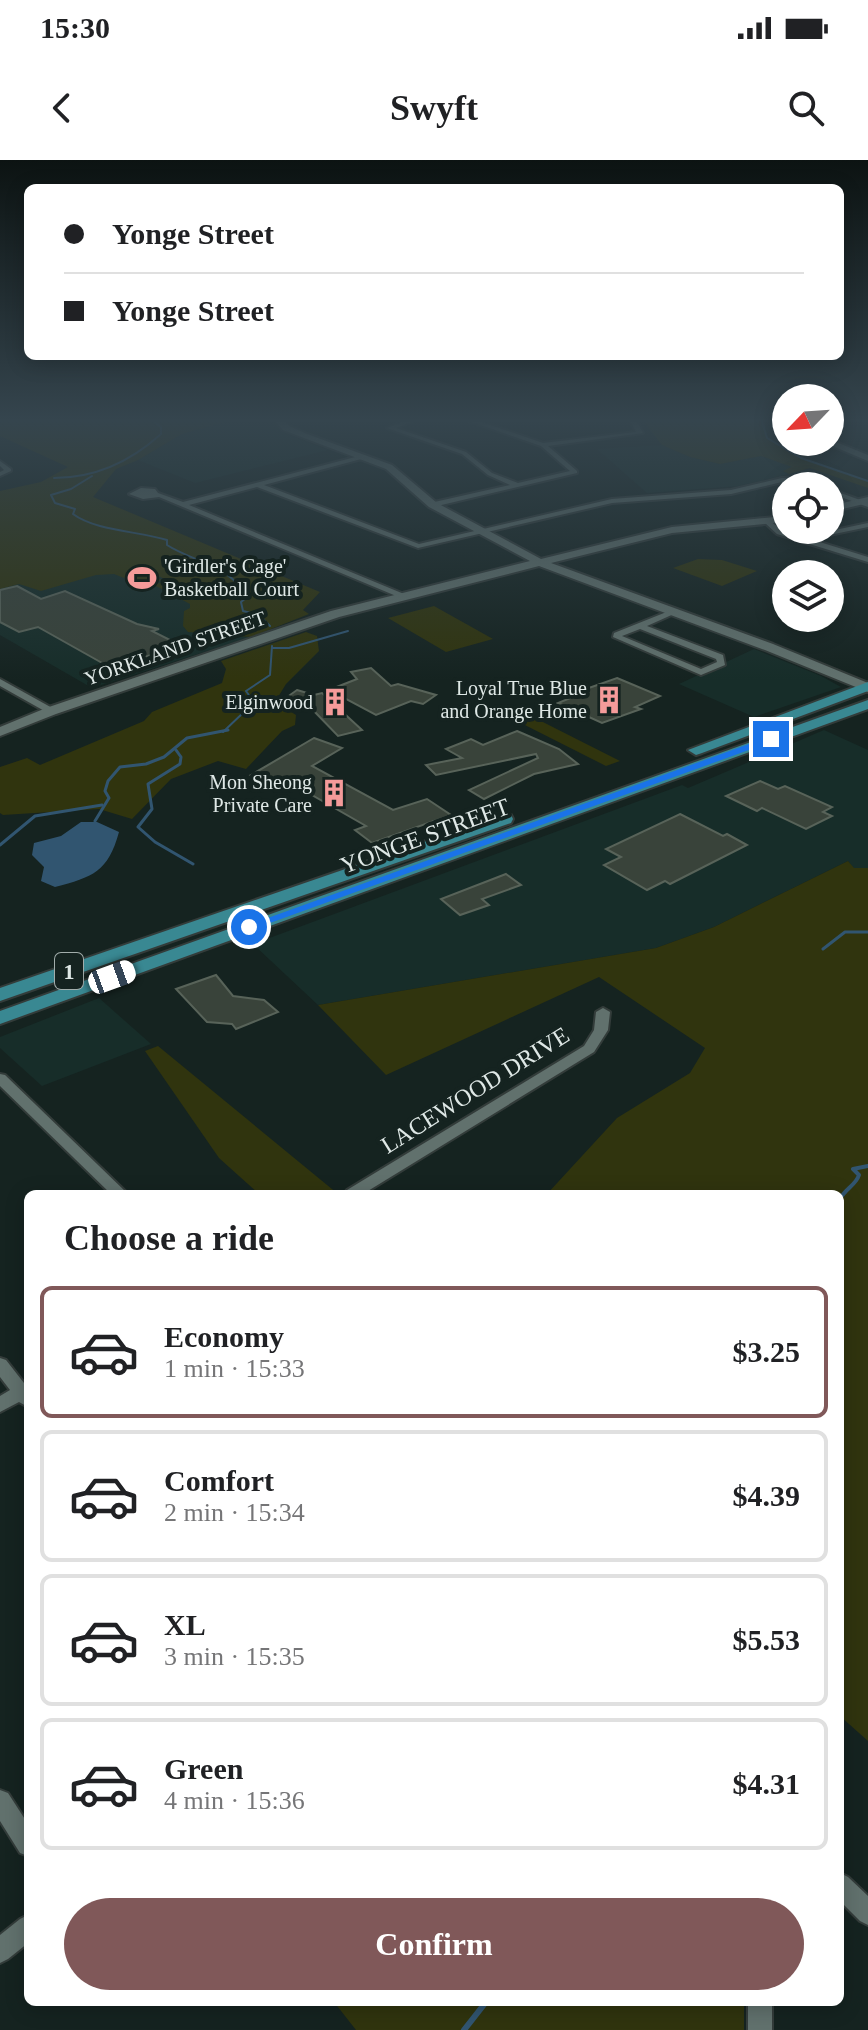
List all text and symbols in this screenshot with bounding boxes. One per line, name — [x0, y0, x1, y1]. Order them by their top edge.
text: 15:30 — [40, 11, 110, 44]
icon: back — [40, 86, 84, 130]
icon: search — [784, 86, 828, 130]
text: Swyft — [390, 88, 478, 128]
text: Yonge Street — [112, 217, 274, 250]
text: Yonge Street — [112, 294, 274, 327]
north arrow — [772, 384, 844, 456]
map controls — [772, 384, 844, 632]
button: locate — [772, 472, 844, 544]
place label: 'Girdler's Cage' Basketball Court — [164, 555, 299, 600]
button: layers — [772, 560, 844, 632]
sports icon: 'Girdler's Cage' Basketball Court — [127, 563, 157, 593]
street label: YORKLAND STREET — [81, 607, 269, 689]
place label: Loyal True Blue and Orange Home — [440, 677, 587, 723]
building icon: Loyal True Blue and Orange Home — [594, 685, 624, 715]
building icon: Elginwood — [320, 687, 350, 717]
place label: Elginwood — [225, 691, 313, 714]
route end — [753, 721, 789, 757]
place label: Mon Sheong Private Care — [209, 771, 312, 816]
building icon: Mon Sheong Private Care — [319, 778, 349, 808]
street label: YONGE STREET — [337, 793, 513, 879]
route start — [231, 909, 267, 945]
road number: 1 — [55, 953, 83, 989]
car — [85, 958, 139, 996]
street label: LACEWOOD DRIVE — [376, 1022, 574, 1158]
text: Choose a ride — [64, 1218, 274, 1258]
icon: car — [68, 1316, 140, 1388]
text: Economy — [164, 1320, 284, 1353]
text: $3.25 — [733, 1335, 800, 1368]
text: 1 min · 15:33 — [164, 1354, 305, 1383]
icon: car — [68, 1460, 140, 1532]
text: Comfort — [164, 1464, 274, 1497]
text: $4.39 — [733, 1479, 800, 1512]
text: 2 min · 15:34 — [164, 1498, 305, 1527]
icon: car — [68, 1604, 140, 1676]
text: XL — [164, 1608, 206, 1641]
text: $5.53 — [733, 1623, 800, 1656]
text: 3 min · 15:35 — [164, 1642, 305, 1671]
icon: car — [68, 1748, 140, 1820]
text: Green — [164, 1752, 243, 1785]
text: $4.31 — [733, 1767, 800, 1800]
text: 4 min · 15:36 — [164, 1786, 305, 1815]
button: Confirm — [64, 1898, 804, 1990]

